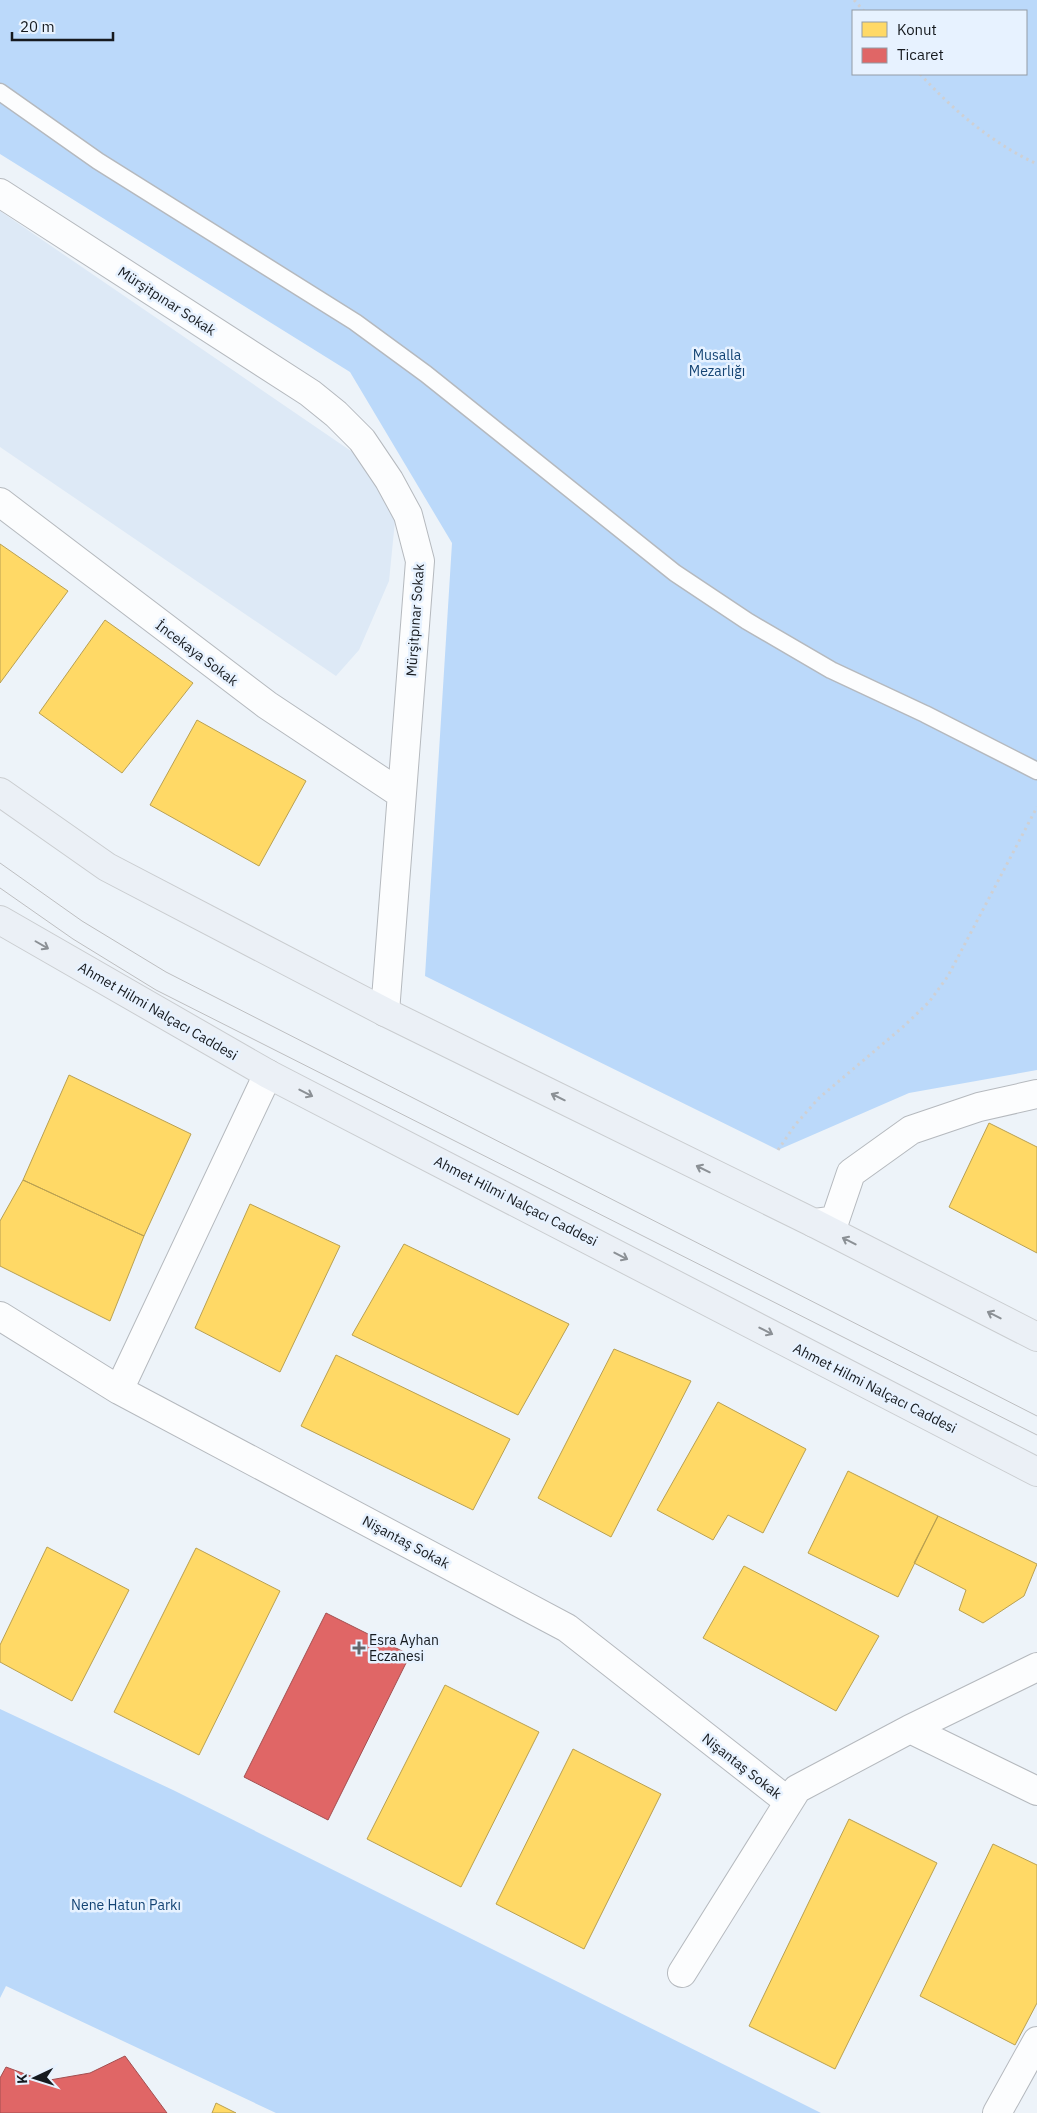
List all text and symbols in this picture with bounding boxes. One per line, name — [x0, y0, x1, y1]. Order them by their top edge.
scale bar — [12, 10, 114, 42]
legend — [852, 10, 1027, 75]
text: 20 m — [20, 17, 55, 36]
text: Konut — [897, 20, 937, 39]
text: Ticaret — [897, 45, 944, 64]
street label: Mürşitpınar Sokak — [115, 263, 220, 340]
park label: Musalla Mezarlığı — [689, 346, 745, 380]
street label: Mürşitpınar Sokak — [402, 562, 428, 677]
street label: İncekaya Sokak — [152, 616, 242, 690]
one-way arrow — [35, 940, 49, 950]
street label: Ahmet Hilmi Nalçacı Caddesi — [75, 958, 241, 1064]
one-way arrow — [298, 1089, 313, 1098]
one-way arrow — [550, 1092, 565, 1102]
street label: Ahmet Hilmi Nalçacı Caddesi — [431, 1152, 601, 1250]
one-way arrow — [696, 1163, 711, 1173]
one-way arrow — [842, 1236, 857, 1245]
one-way arrow — [614, 1251, 629, 1261]
one-way arrow — [986, 1310, 1001, 1320]
one-way arrow — [758, 1326, 773, 1336]
street label: Ahmet Hilmi Nalçacı Caddesi — [790, 1339, 960, 1437]
street label: Nişantaş Sokak — [359, 1511, 453, 1573]
place label: Esra Ayhan Eczanesi — [369, 1631, 439, 1665]
marker: Esra Ayhan Eczanesi — [353, 1642, 365, 1654]
street label: Nişantaş Sokak — [699, 1729, 786, 1803]
park label: Nene Hatun Parkı — [71, 1896, 181, 1914]
north arrow — [10, 2053, 60, 2103]
text: K — [13, 2073, 31, 2084]

